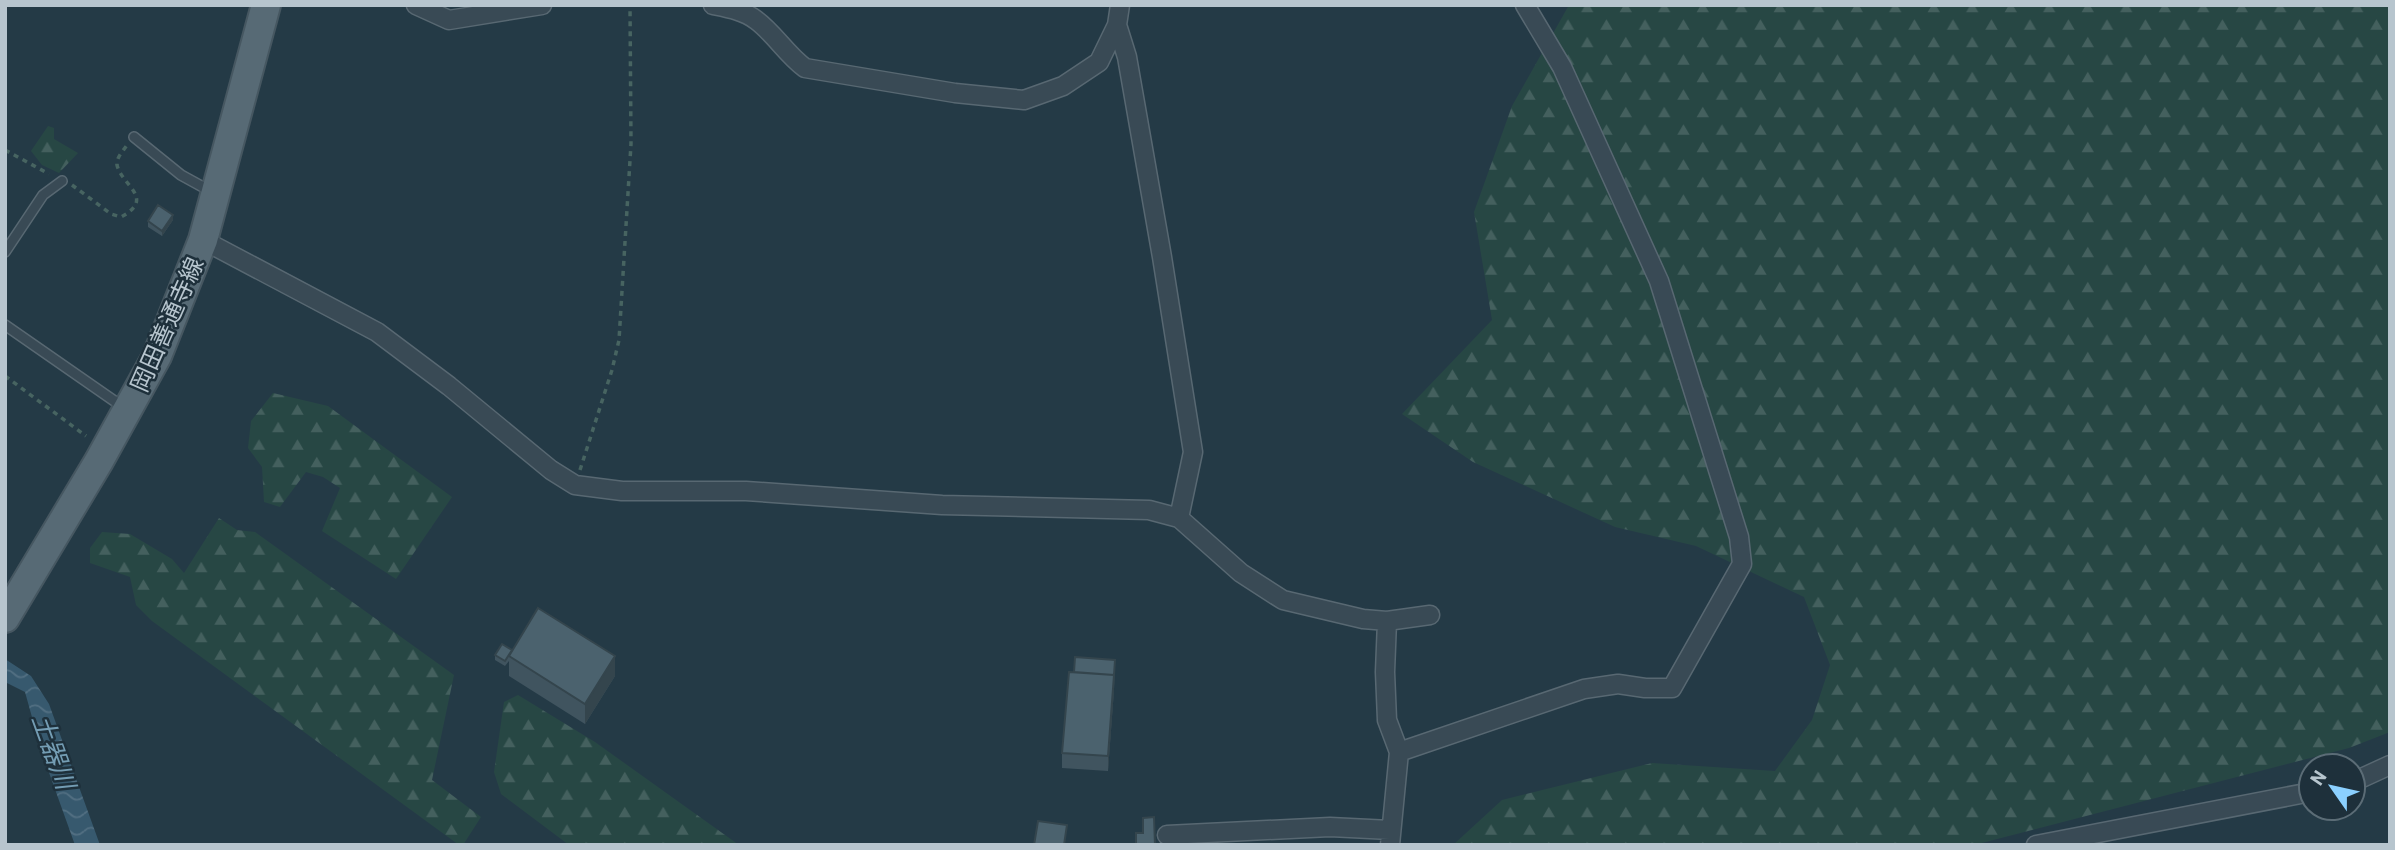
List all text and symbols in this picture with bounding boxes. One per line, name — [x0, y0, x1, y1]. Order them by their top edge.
street label: 岡田善通寺線 — [123, 252, 209, 396]
water label: 土器川 — [27, 709, 84, 796]
north arrow — [2297, 752, 2367, 822]
text: N — [2304, 766, 2331, 789]

